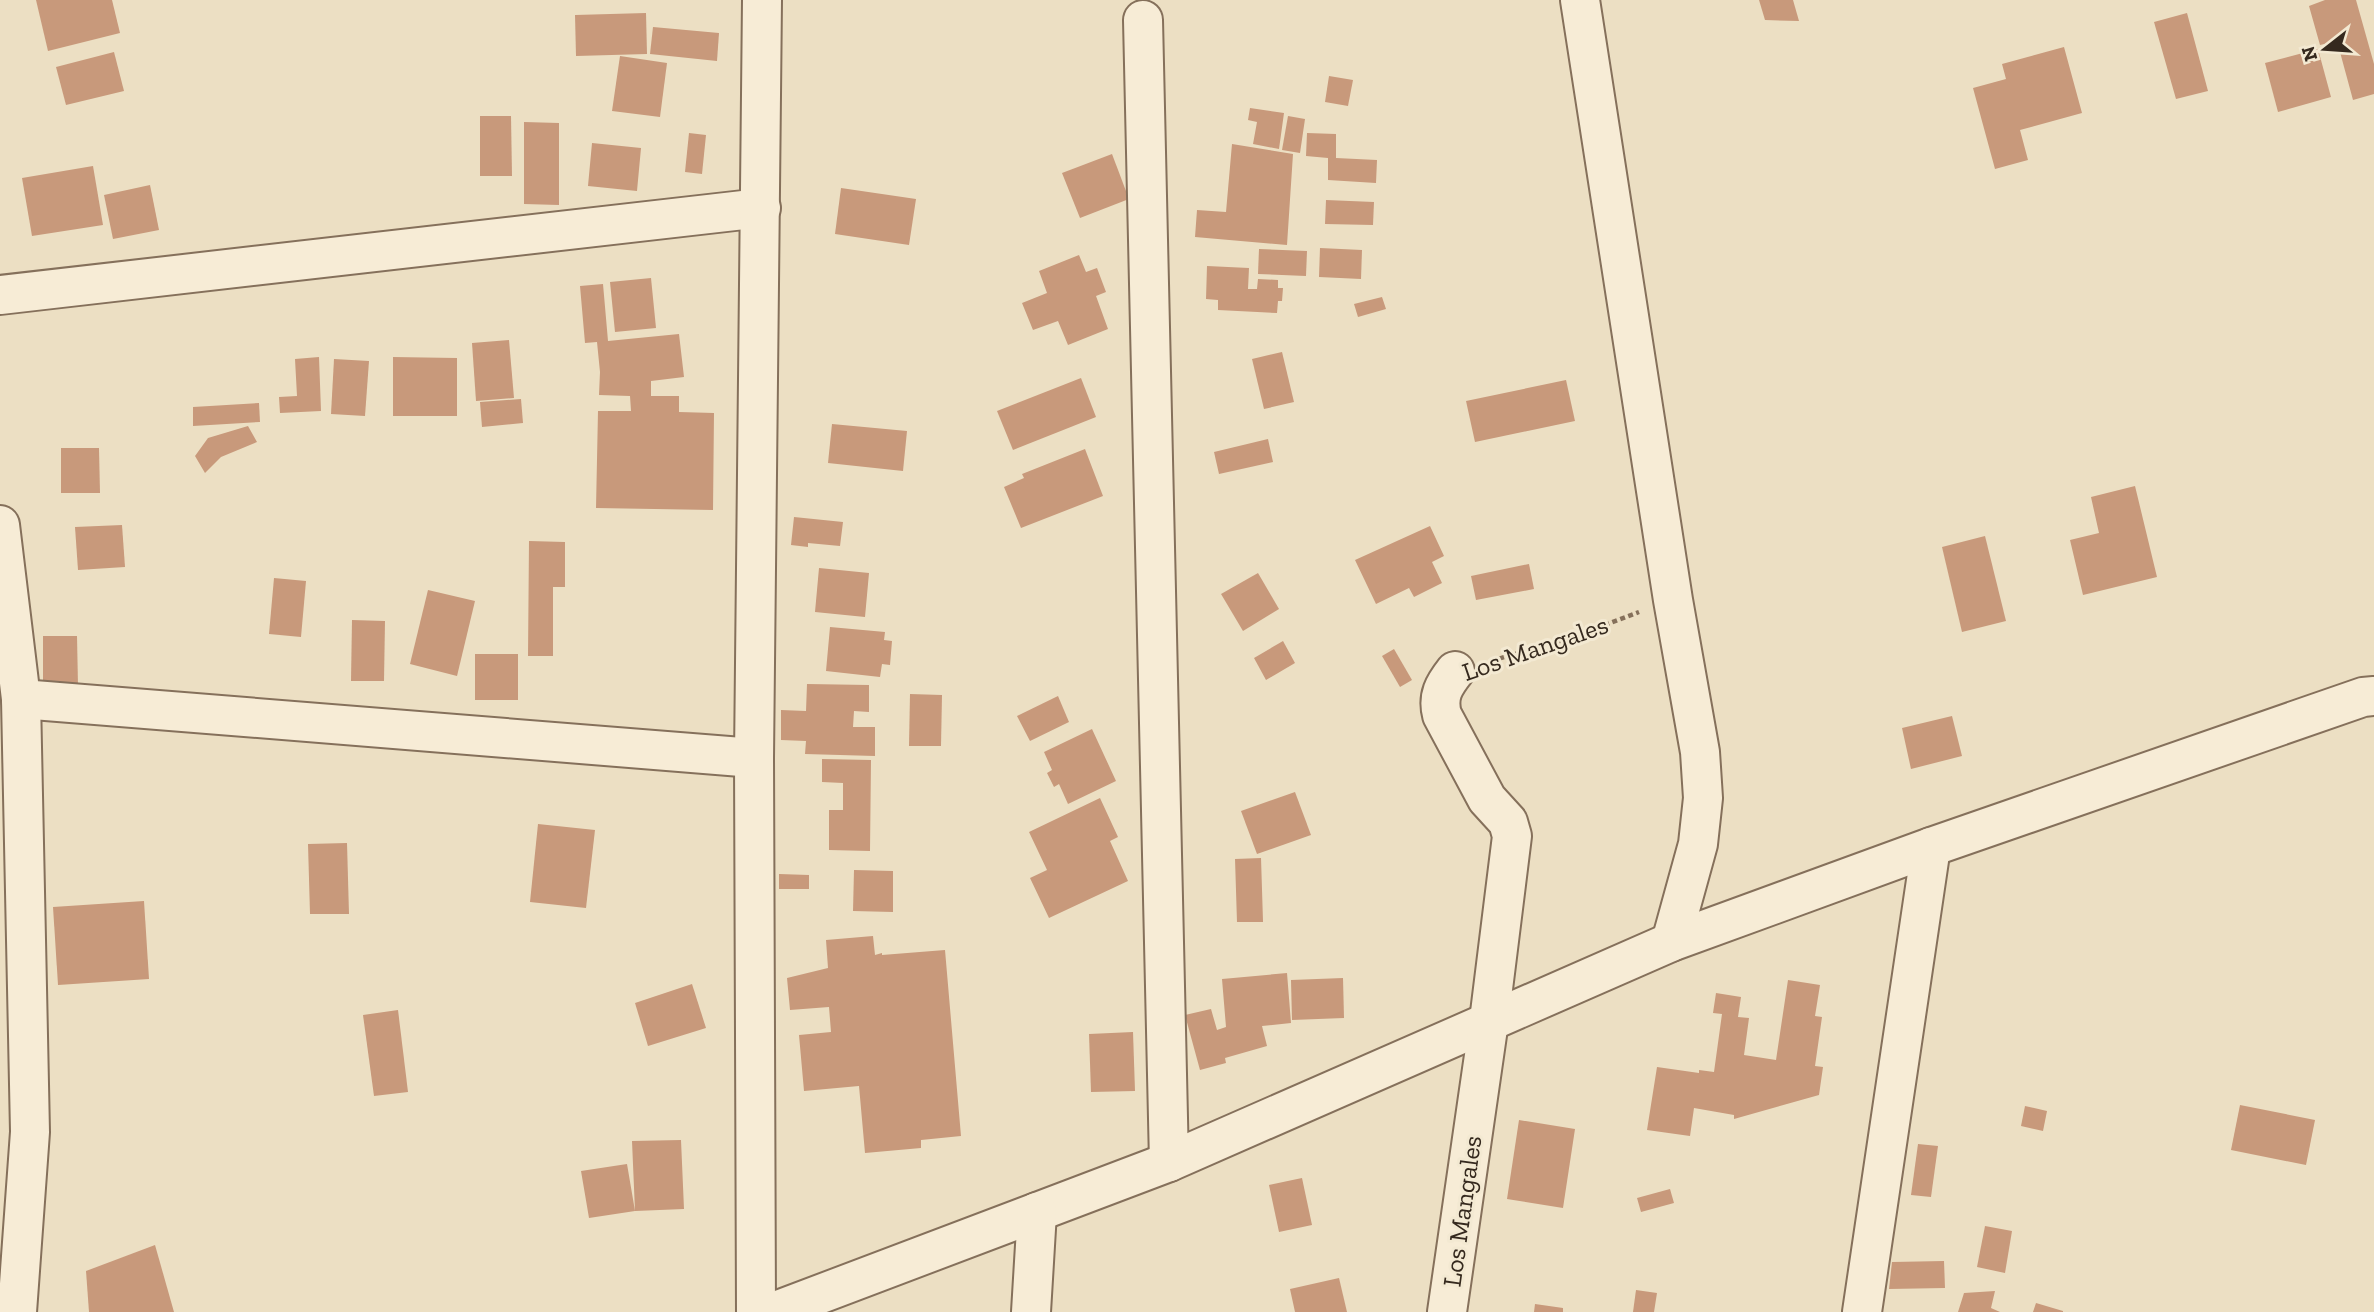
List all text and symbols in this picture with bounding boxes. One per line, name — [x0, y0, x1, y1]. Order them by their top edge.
north arrow — [2290, 14, 2360, 84]
text: N — [2296, 44, 2322, 64]
street label: Los Mangales — [1458, 608, 1612, 688]
street label: Los Mangales — [1436, 1133, 1488, 1289]

